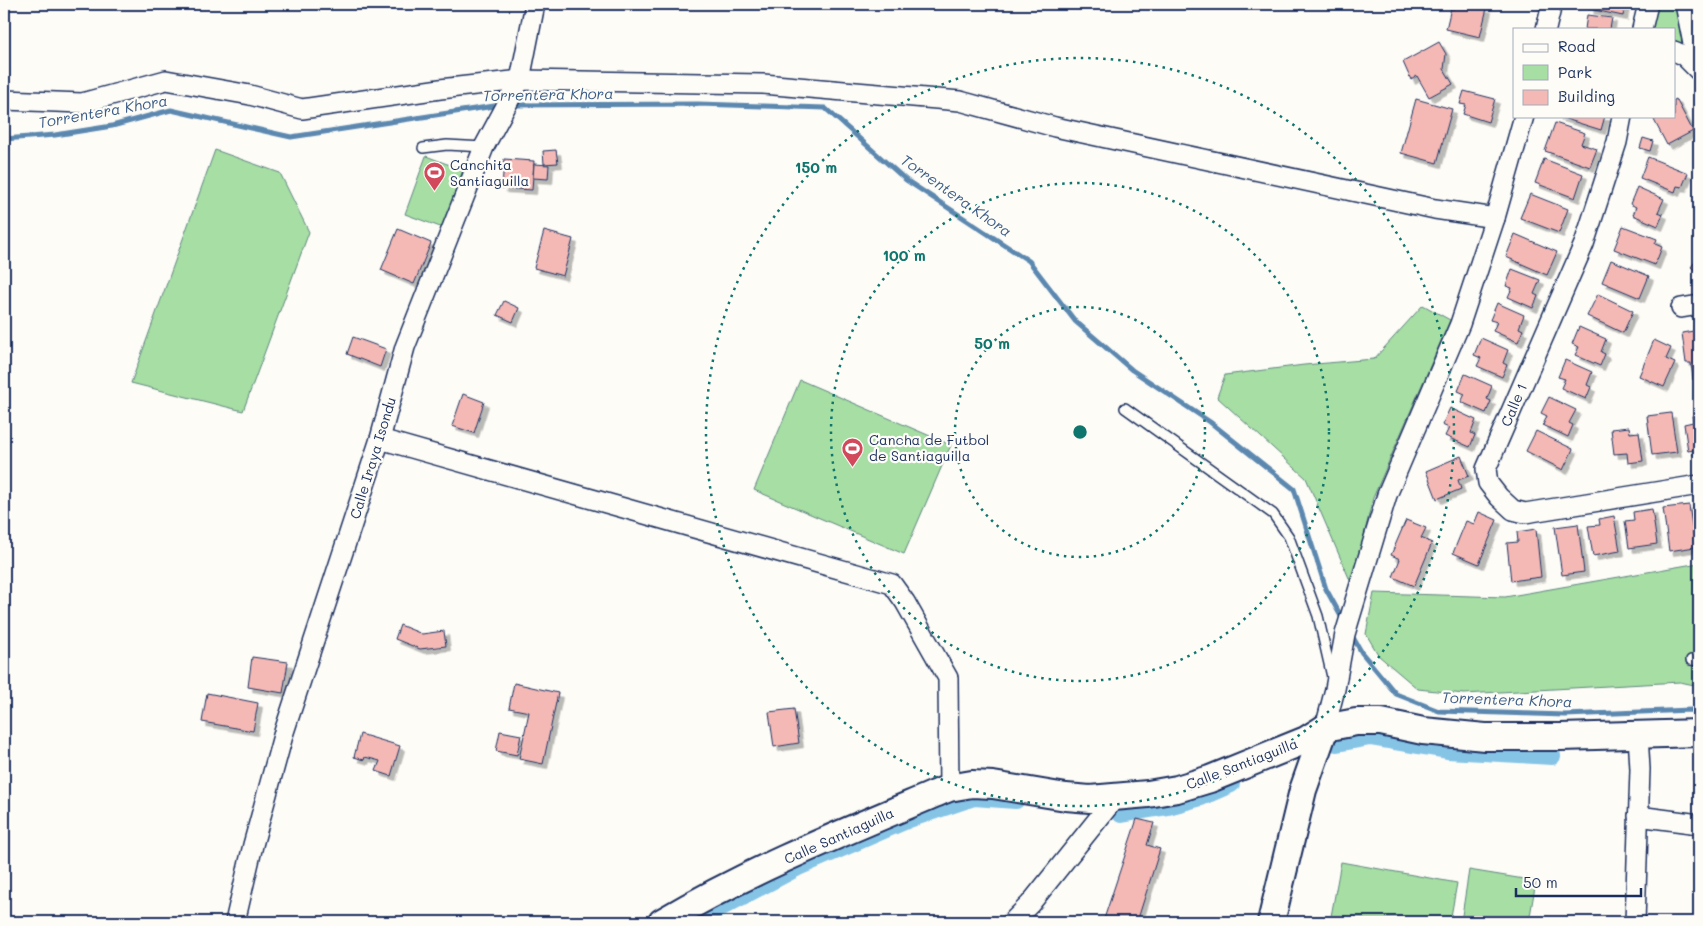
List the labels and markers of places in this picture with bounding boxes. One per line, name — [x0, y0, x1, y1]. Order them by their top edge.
place label: Canchita Santiaguilla — [450, 155, 529, 190]
sports icon: Canchita Santiaguilla — [422, 161, 446, 192]
centre of rings — [1071, 423, 1089, 441]
place label: Cancha de Futbol de Santiaguilla — [869, 430, 989, 465]
sports icon: Cancha de Futbol de Santiaguilla — [841, 436, 865, 467]

